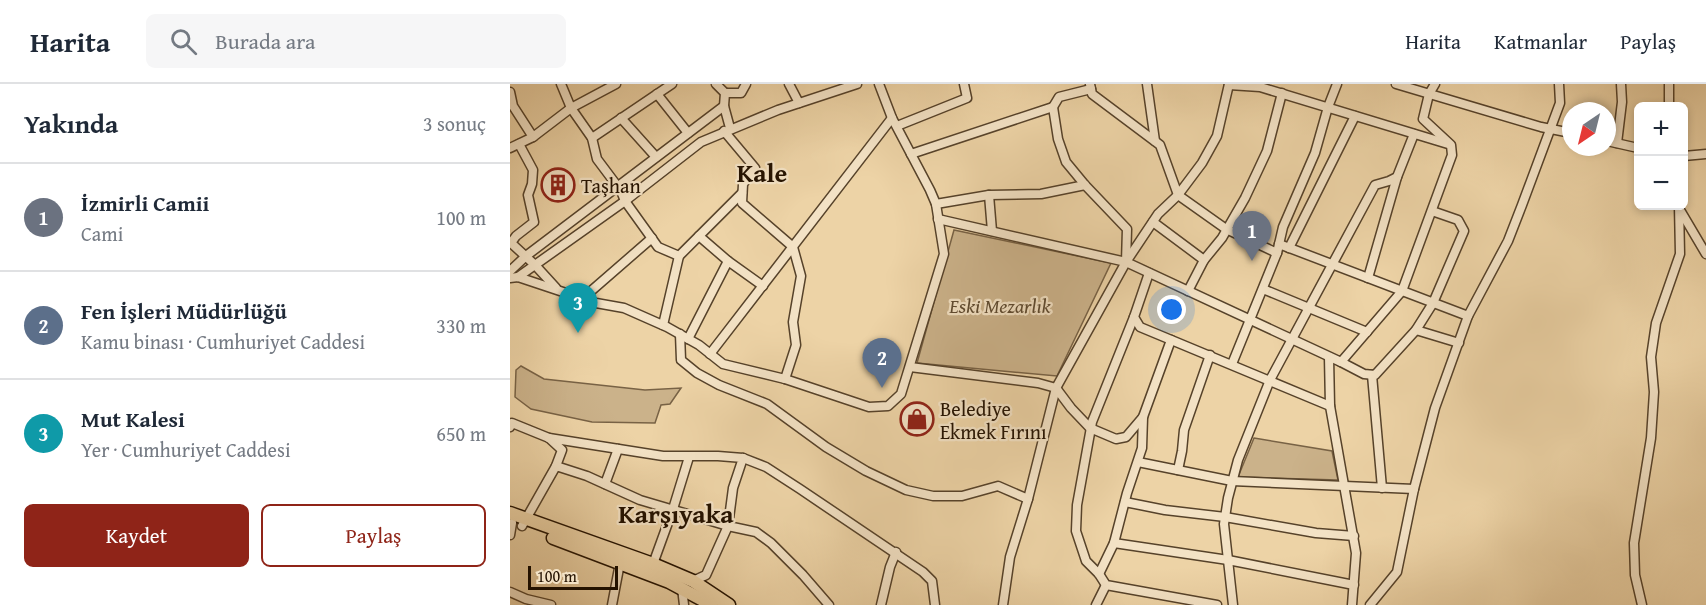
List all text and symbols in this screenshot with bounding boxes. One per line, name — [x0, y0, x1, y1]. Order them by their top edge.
search box — [146, 14, 566, 68]
text: Harita — [30, 21, 110, 62]
icon: search — [167, 25, 200, 58]
text: Burada ara — [215, 25, 316, 57]
text: Harita — [1405, 26, 1461, 57]
text: Katmanlar — [1494, 26, 1587, 57]
text: Paylaş — [1620, 26, 1676, 57]
north arrow — [1562, 102, 1616, 156]
map controls — [1634, 102, 1688, 210]
button: + — [1634, 102, 1688, 156]
text: Yakında — [24, 104, 118, 143]
text: 3 sonuç — [423, 109, 486, 138]
district label: Kale — [737, 153, 788, 192]
button: − — [1634, 156, 1688, 210]
building icon: Taşhan — [540, 167, 576, 203]
place label: Taşhan — [581, 171, 641, 200]
text: İzmirli Camii — [81, 187, 209, 219]
text: 1 — [38, 203, 49, 232]
text: 100 m — [436, 203, 486, 232]
pin: 1 — [1232, 212, 1272, 261]
text: Cami — [81, 219, 123, 248]
pin: 3 — [558, 284, 598, 333]
park label: Eski Mezarlık — [948, 291, 1052, 320]
text: Fen İşleri Müdürlüğü — [81, 295, 287, 327]
your location — [1157, 295, 1186, 324]
text: 2 — [38, 311, 49, 340]
text: 330 m — [436, 311, 486, 340]
text: Kamu binası · Cumhuriyet Caddesi — [81, 327, 365, 356]
pin: 2 — [862, 338, 902, 388]
place label: Belediye Ekmek Fırını — [940, 394, 1047, 446]
shop icon: Belediye Ekmek Fırını — [899, 401, 935, 437]
text: Mut Kalesi — [81, 403, 185, 435]
text: 3 — [38, 419, 49, 448]
text: 650 m — [436, 419, 486, 448]
text: Yer · Cumhuriyet Caddesi — [81, 435, 291, 464]
district label: Karşıyaka — [618, 494, 734, 533]
button: Kaydet — [24, 504, 249, 567]
button: Paylaş — [261, 504, 486, 567]
scale bar — [528, 563, 618, 590]
text: 100 m — [537, 564, 577, 588]

